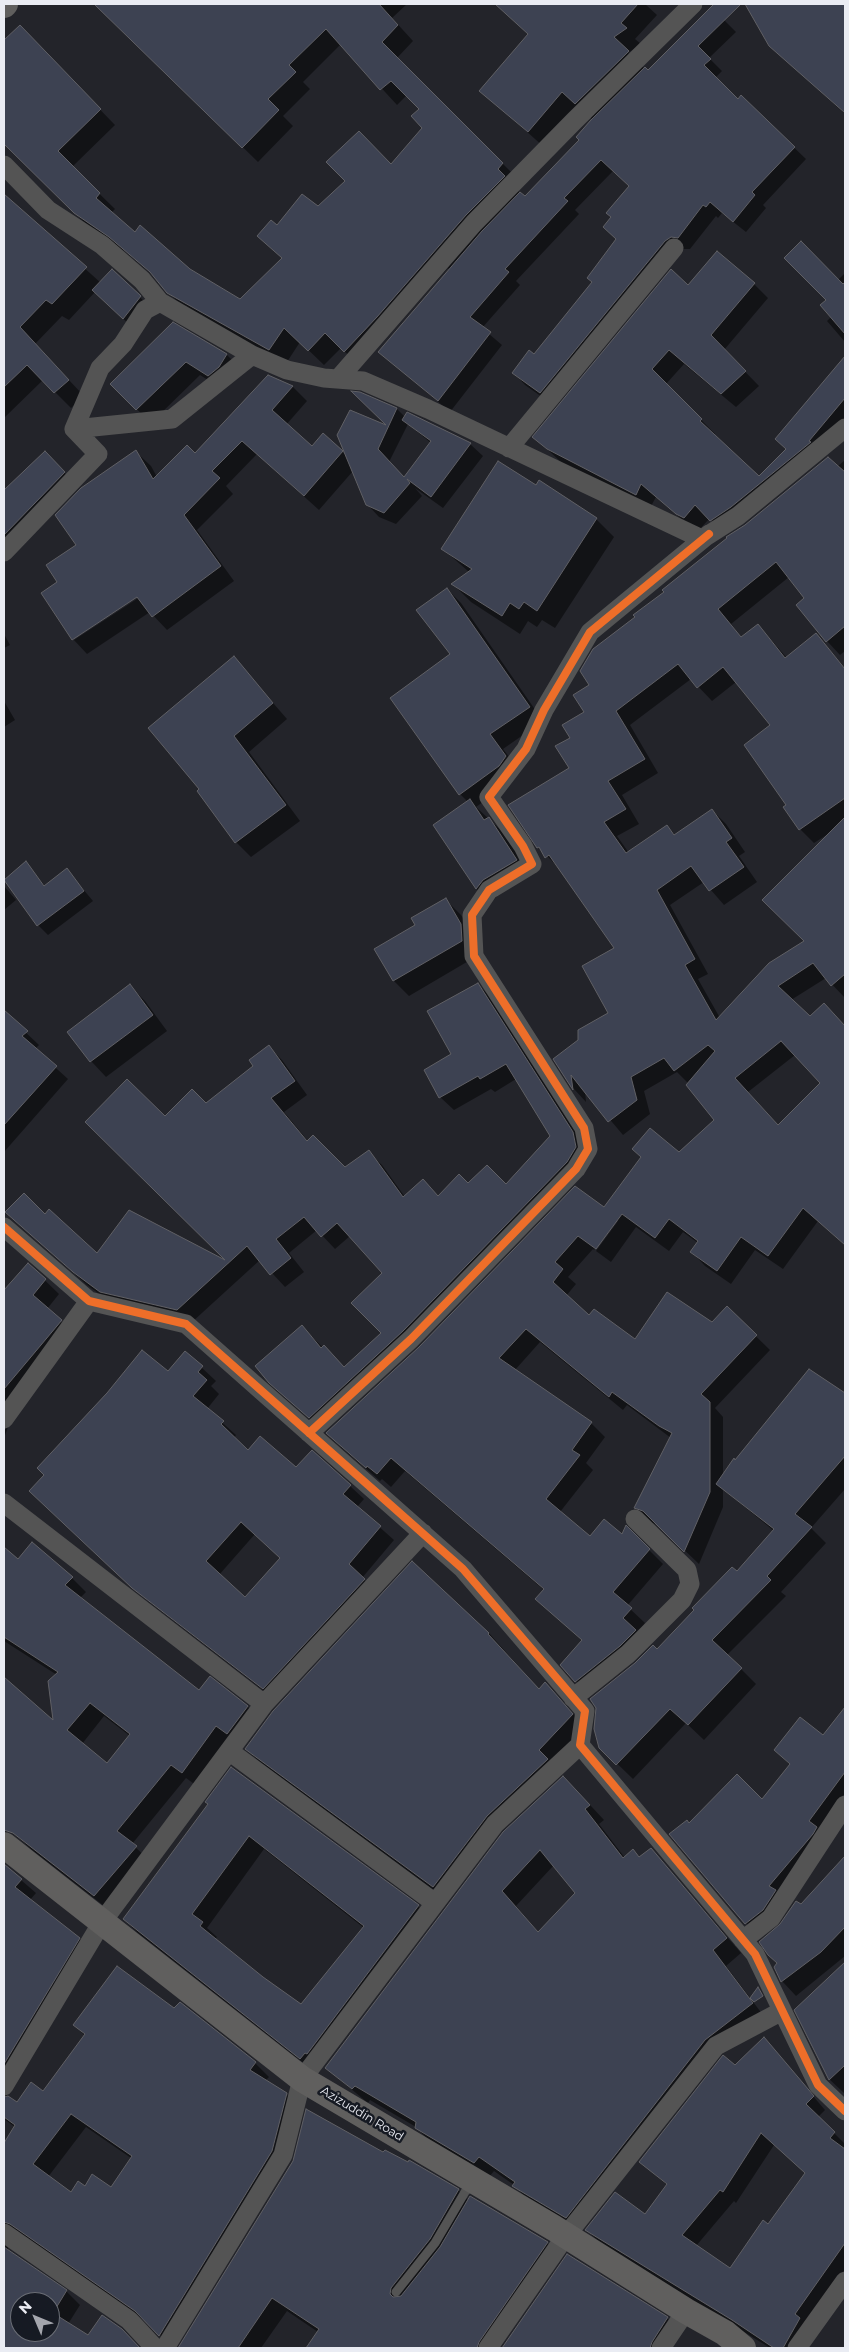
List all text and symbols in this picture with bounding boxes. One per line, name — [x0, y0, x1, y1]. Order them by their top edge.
street label: Azizuddin Road — [318, 2084, 406, 2144]
north arrow — [10, 2292, 60, 2342]
text: N — [15, 2297, 35, 2317]

